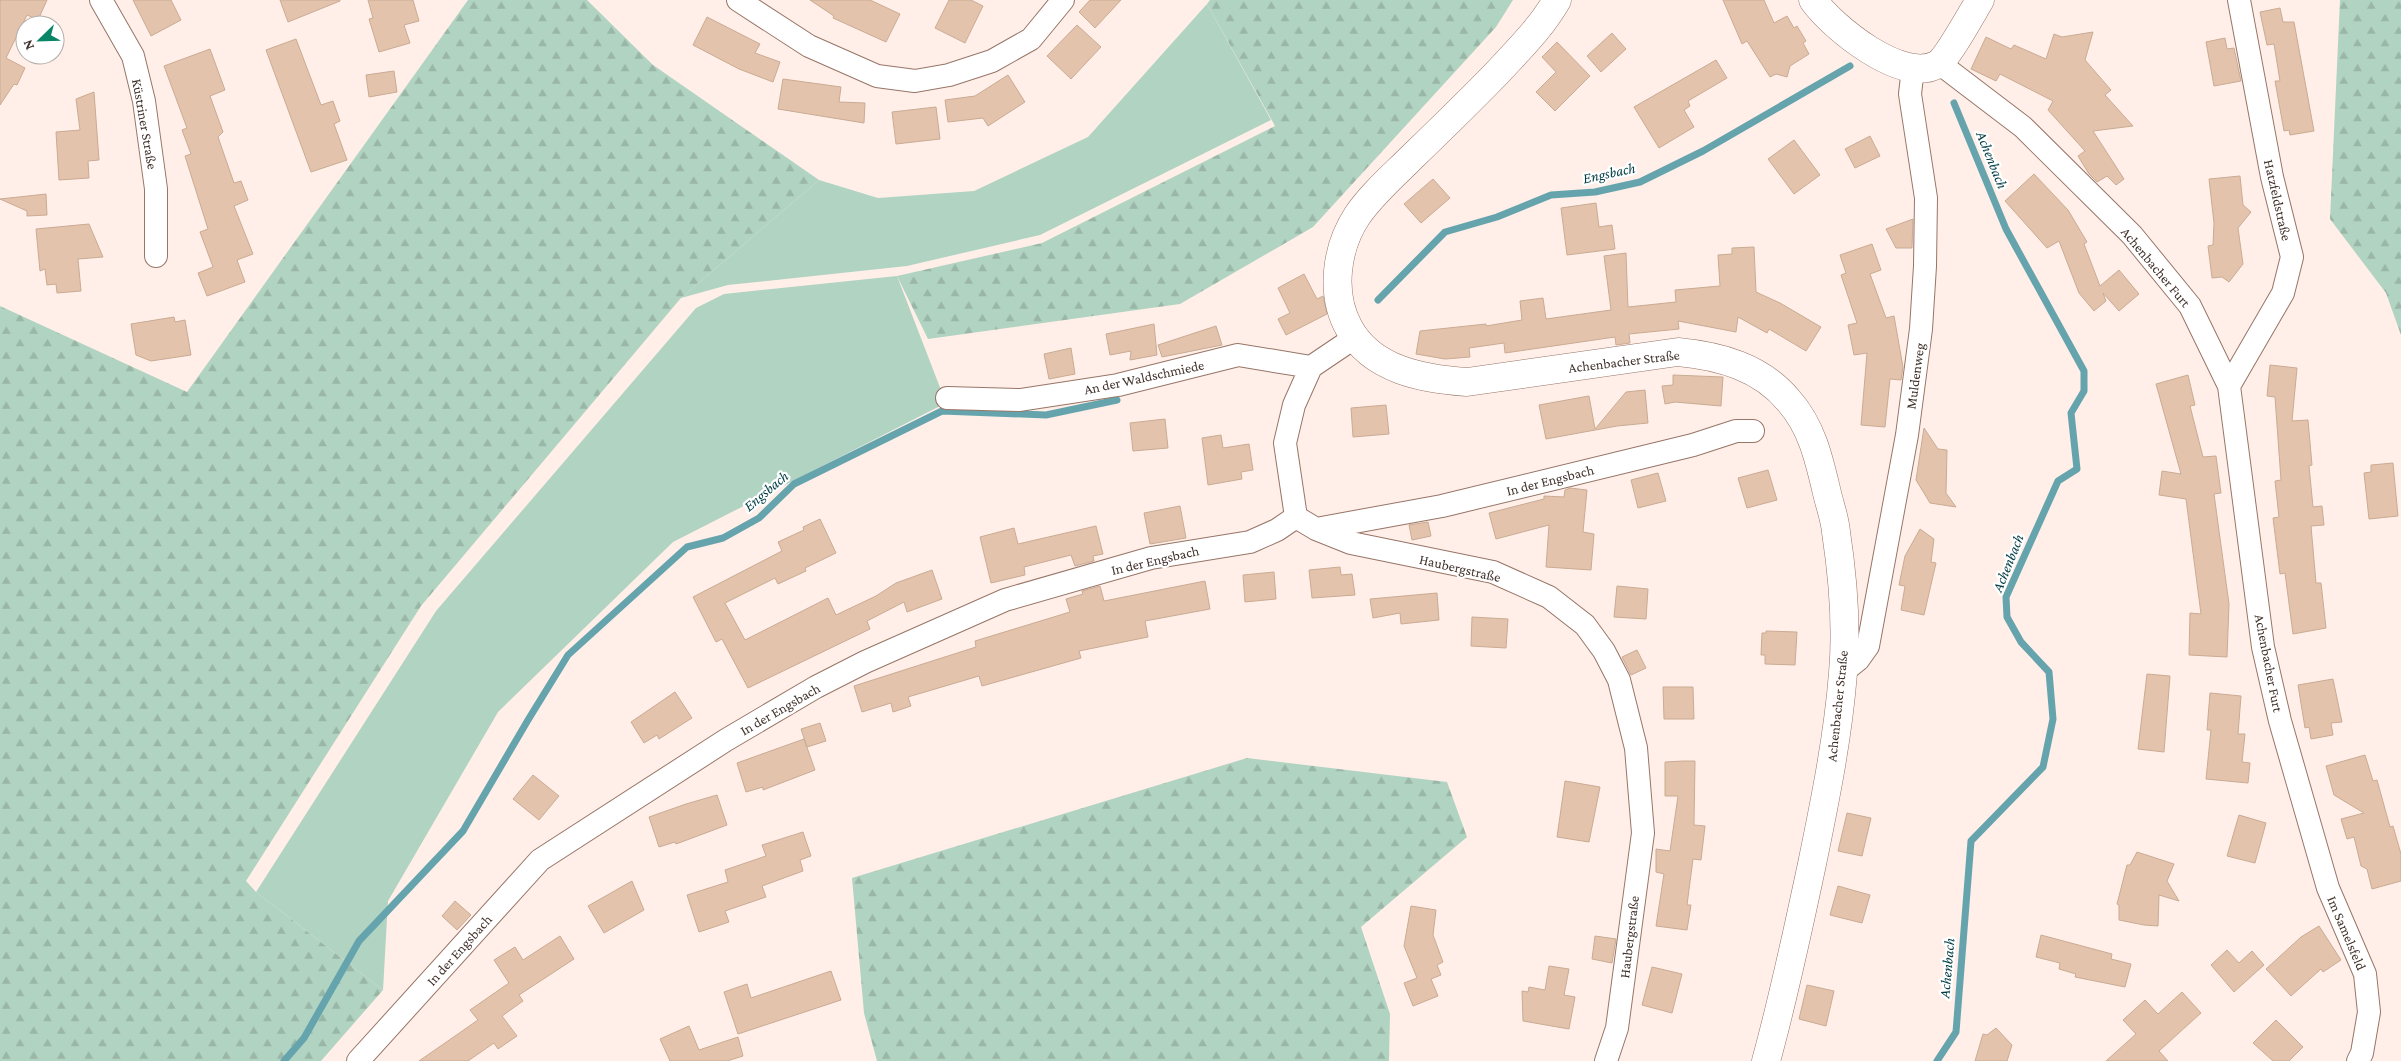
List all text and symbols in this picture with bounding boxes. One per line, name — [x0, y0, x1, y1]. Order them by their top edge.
north arrow — [15, 15, 65, 65]
text: N — [19, 37, 37, 53]
street label: Küstriner Straße — [129, 78, 161, 170]
water label: Achenbach — [1973, 128, 2011, 191]
street label: Hatzfeldstraße — [2261, 158, 2295, 242]
water label: Engsbach — [1581, 160, 1637, 187]
street label: Achenbacher Furt — [2118, 224, 2194, 310]
street label: Muldenweg — [1902, 342, 1928, 410]
street label: Achenbacher Straße — [1567, 346, 1681, 376]
street label: An der Waldschmiede — [1083, 356, 1205, 398]
street label: In der Engsbach — [1505, 461, 1596, 499]
water label: Engsbach — [741, 468, 792, 515]
water label: Achenbach — [1989, 532, 2027, 595]
street label: In der Engsbach — [1110, 542, 1201, 578]
street label: Haubergstraße — [1418, 551, 1502, 585]
street label: Achenbacher Furt — [2252, 613, 2286, 714]
street label: Achenbacher Straße — [1823, 650, 1851, 762]
street label: In der Engsbach — [737, 679, 823, 738]
street label: Im Samelsfeld — [2324, 894, 2370, 973]
street label: Haubergstraße — [1616, 895, 1642, 979]
street label: In der Engsbach — [423, 911, 495, 989]
water label: Achenbach — [1936, 937, 1958, 1000]

